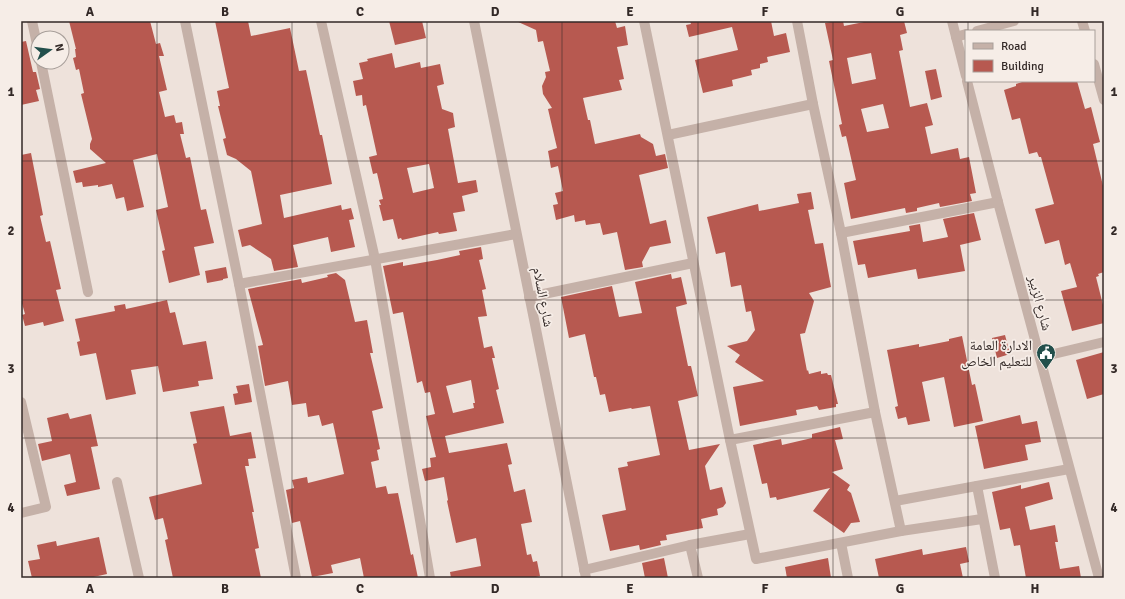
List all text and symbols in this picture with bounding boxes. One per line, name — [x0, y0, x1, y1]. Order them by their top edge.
text: A — [86, 4, 95, 20]
text: B — [221, 4, 229, 20]
text: C — [356, 4, 364, 20]
text: D — [491, 4, 500, 20]
text: E — [626, 4, 634, 20]
text: F — [762, 4, 769, 20]
text: G — [896, 4, 904, 20]
text: H — [1031, 4, 1039, 20]
north arrow — [30, 30, 70, 70]
legend — [965, 30, 1095, 82]
text: Road — [1001, 39, 1027, 54]
text: N — [52, 42, 66, 53]
text: Building — [1001, 59, 1044, 74]
text: 1 — [7, 84, 15, 100]
text: 1 — [1110, 84, 1118, 100]
text: 2 — [7, 223, 15, 239]
text: 2 — [1110, 223, 1118, 239]
street label: شارع السلام — [528, 266, 557, 329]
street label: شارع الزبير — [1023, 273, 1055, 333]
place label: الادارة العامة للتعليم الخاص — [961, 337, 1032, 371]
public building icon: الادارة العامة للتعليم الخاص — [1035, 342, 1057, 370]
text: 3 — [7, 361, 15, 377]
text: 3 — [1110, 361, 1118, 377]
text: 4 — [7, 500, 15, 516]
text: 4 — [1110, 500, 1118, 516]
text: A — [86, 581, 95, 597]
text: B — [221, 581, 229, 597]
text: C — [356, 581, 364, 597]
text: D — [491, 581, 500, 597]
text: E — [626, 581, 634, 597]
text: F — [762, 581, 769, 597]
text: G — [896, 581, 904, 597]
text: H — [1031, 581, 1039, 597]

